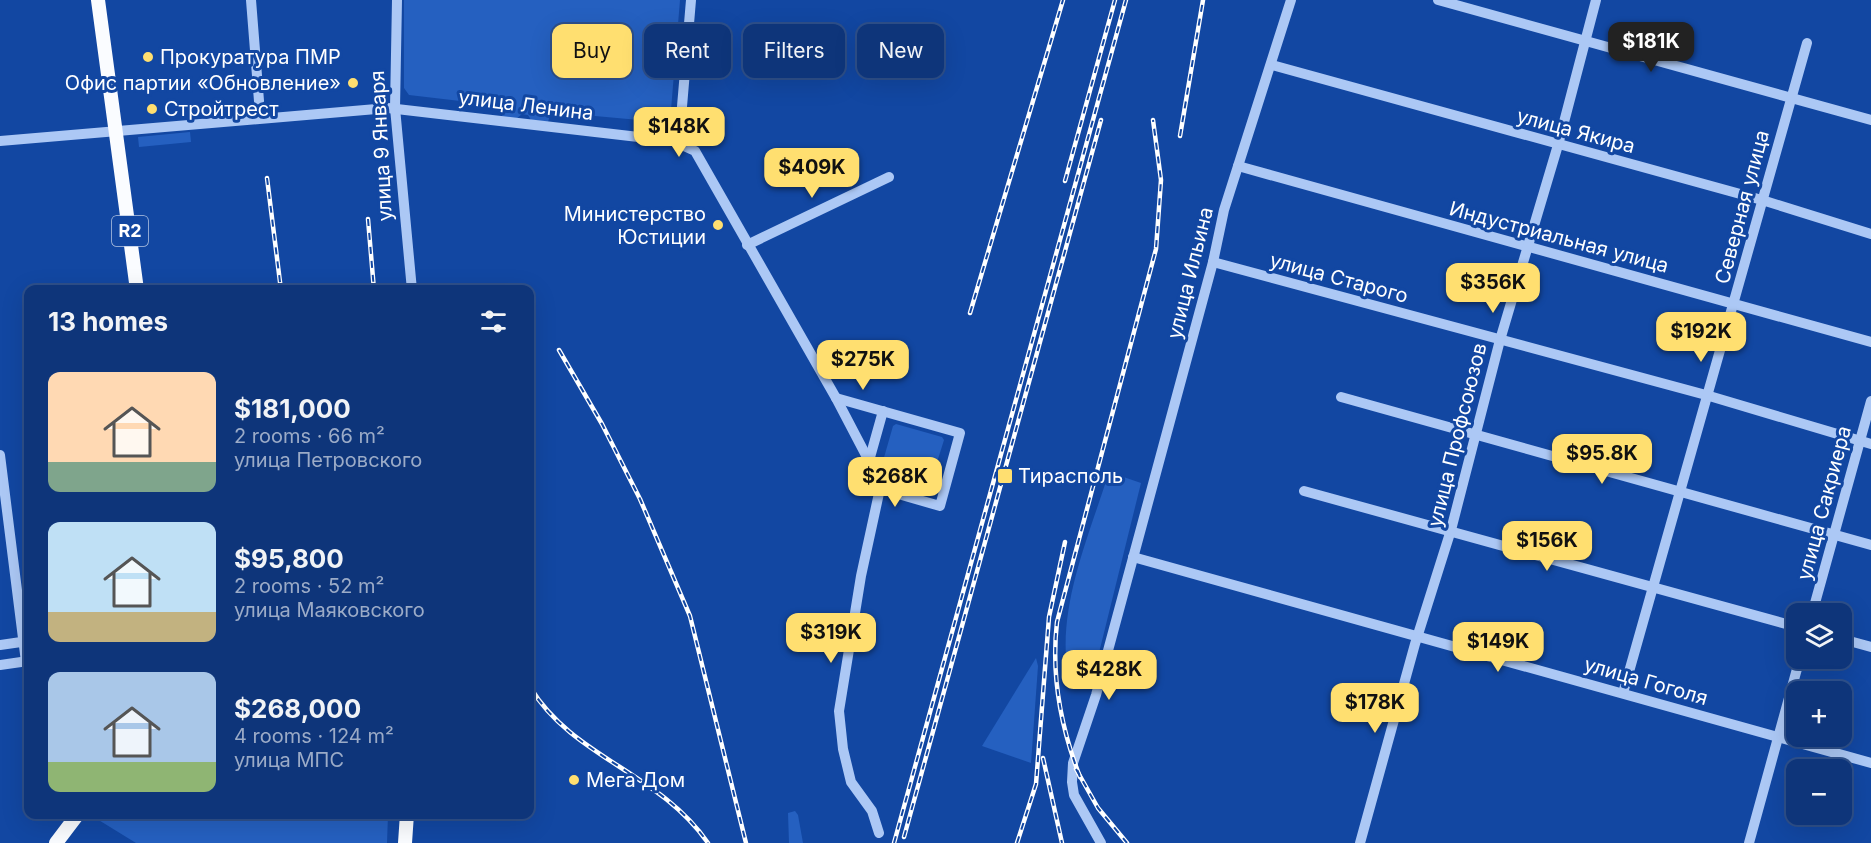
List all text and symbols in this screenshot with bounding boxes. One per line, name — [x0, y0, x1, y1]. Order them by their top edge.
pin: $181K — [1609, 22, 1693, 73]
chip: Buy — [552, 24, 632, 78]
chip: Rent — [644, 24, 731, 78]
chip: Filters — [743, 24, 845, 78]
chip: New — [857, 24, 944, 78]
text: $181K — [1622, 29, 1680, 53]
place label: Прокуратура ПМР — [160, 45, 341, 69]
marker: Прокуратура ПМР — [141, 50, 155, 64]
street label: улица 9 Января — [365, 70, 397, 222]
place label: Офис партии «Обновление» — [65, 71, 341, 95]
marker: Офис партии «Обновление» — [346, 76, 360, 90]
street label: улица Ленина — [457, 85, 595, 125]
place label: Стройтрест — [164, 97, 279, 121]
marker: Стройтрест — [145, 102, 159, 116]
street label: улица Якира — [1514, 104, 1638, 158]
pin: $148K — [637, 107, 721, 158]
text: $148K — [648, 114, 710, 138]
street label: Северная улица — [1710, 128, 1774, 286]
pin: $409K — [770, 148, 854, 199]
text: $409K — [778, 155, 846, 179]
street label: Индустриальная улица — [1447, 196, 1671, 278]
place label: Министерство Юстиции — [564, 202, 706, 249]
street label: улица Ильина — [1162, 205, 1218, 341]
road number: R2 — [112, 216, 148, 246]
marker: Министерство Юстиции — [711, 218, 725, 232]
street label: улица Старого — [1267, 248, 1411, 308]
pin: $356K — [1451, 263, 1535, 314]
text: $356K — [1460, 270, 1526, 294]
icon: filters — [477, 305, 510, 338]
text: 13 homes — [48, 306, 168, 337]
pin: $192K — [1659, 312, 1743, 363]
text: $192K — [1670, 319, 1732, 343]
pin: $275K — [821, 340, 905, 391]
street label: улица Профсоюзов — [1423, 340, 1491, 530]
text: $275K — [831, 347, 895, 371]
text: $181,000 — [234, 393, 351, 424]
icon: home — [96, 396, 168, 468]
street label: улица Сакриера — [1792, 423, 1856, 583]
text: 2 rooms · 66 m² — [234, 424, 385, 448]
pin: $95.8K — [1553, 434, 1651, 485]
text: $95.8K — [1566, 441, 1638, 465]
text: улица Петровского — [234, 448, 422, 472]
pin: $268K — [853, 457, 937, 508]
text: $268K — [862, 464, 928, 488]
place label: Тирасполь — [1018, 464, 1123, 488]
marker: Тирасполь — [996, 467, 1014, 485]
pin: $156K — [1505, 521, 1589, 572]
text: $156K — [1516, 528, 1578, 552]
text: $95,800 — [234, 543, 344, 574]
icon: home — [96, 546, 168, 618]
text: 2 rooms · 52 m² — [234, 574, 384, 598]
text: улица Маяковского — [234, 598, 425, 622]
map controls — [1786, 603, 1852, 825]
button: layers — [1786, 603, 1852, 669]
pin: $319K — [789, 613, 873, 664]
text: $319K — [800, 620, 862, 644]
pin: $149K — [1456, 622, 1540, 673]
text: $149K — [1467, 629, 1529, 653]
pin: $428K — [1067, 650, 1151, 701]
street label: улица Гоголя — [1581, 652, 1711, 710]
text: $428K — [1076, 657, 1142, 681]
button: + — [1786, 681, 1852, 747]
pin: $178K — [1333, 683, 1417, 734]
text: $178K — [1345, 690, 1405, 714]
text: $268,000 — [234, 693, 361, 724]
icon: home — [96, 696, 168, 768]
text: 4 rooms · 124 m² — [234, 724, 394, 748]
text: улица МПС — [234, 748, 344, 772]
button: − — [1786, 759, 1852, 825]
place label: Мега Дом — [586, 768, 685, 792]
marker: Мега Дом — [567, 773, 581, 787]

